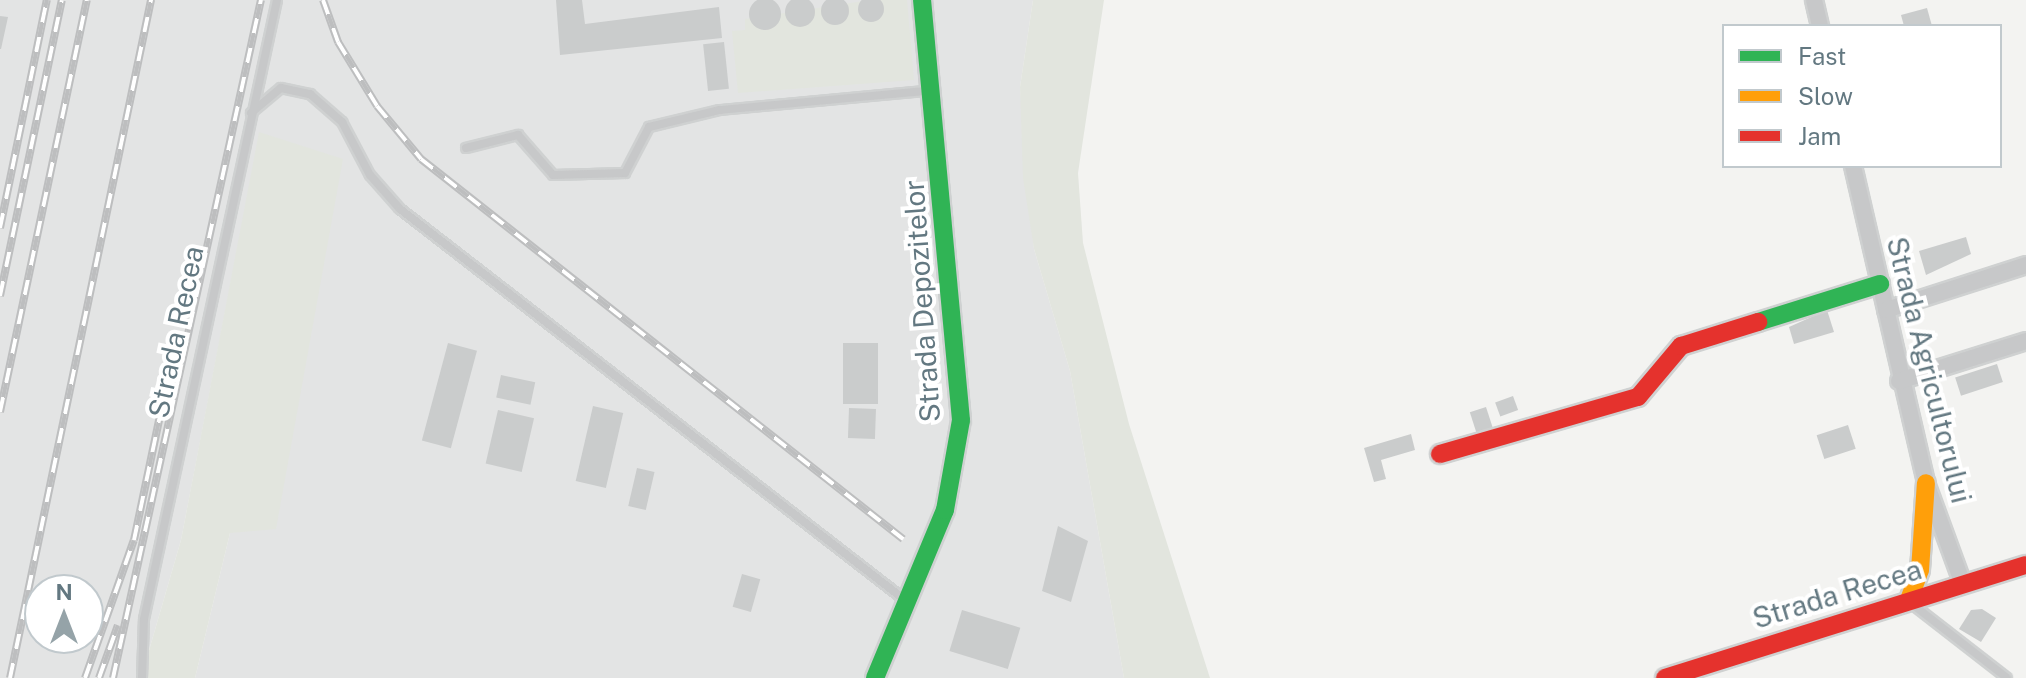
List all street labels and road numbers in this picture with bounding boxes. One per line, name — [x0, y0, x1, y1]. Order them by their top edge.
street label: Strada Depozitelor — [897, 179, 947, 423]
street label: Strada Agricultorului — [1880, 234, 1978, 506]
street label: Strada Recea — [141, 243, 211, 421]
street label: Strada Recea — [1749, 552, 1925, 636]

